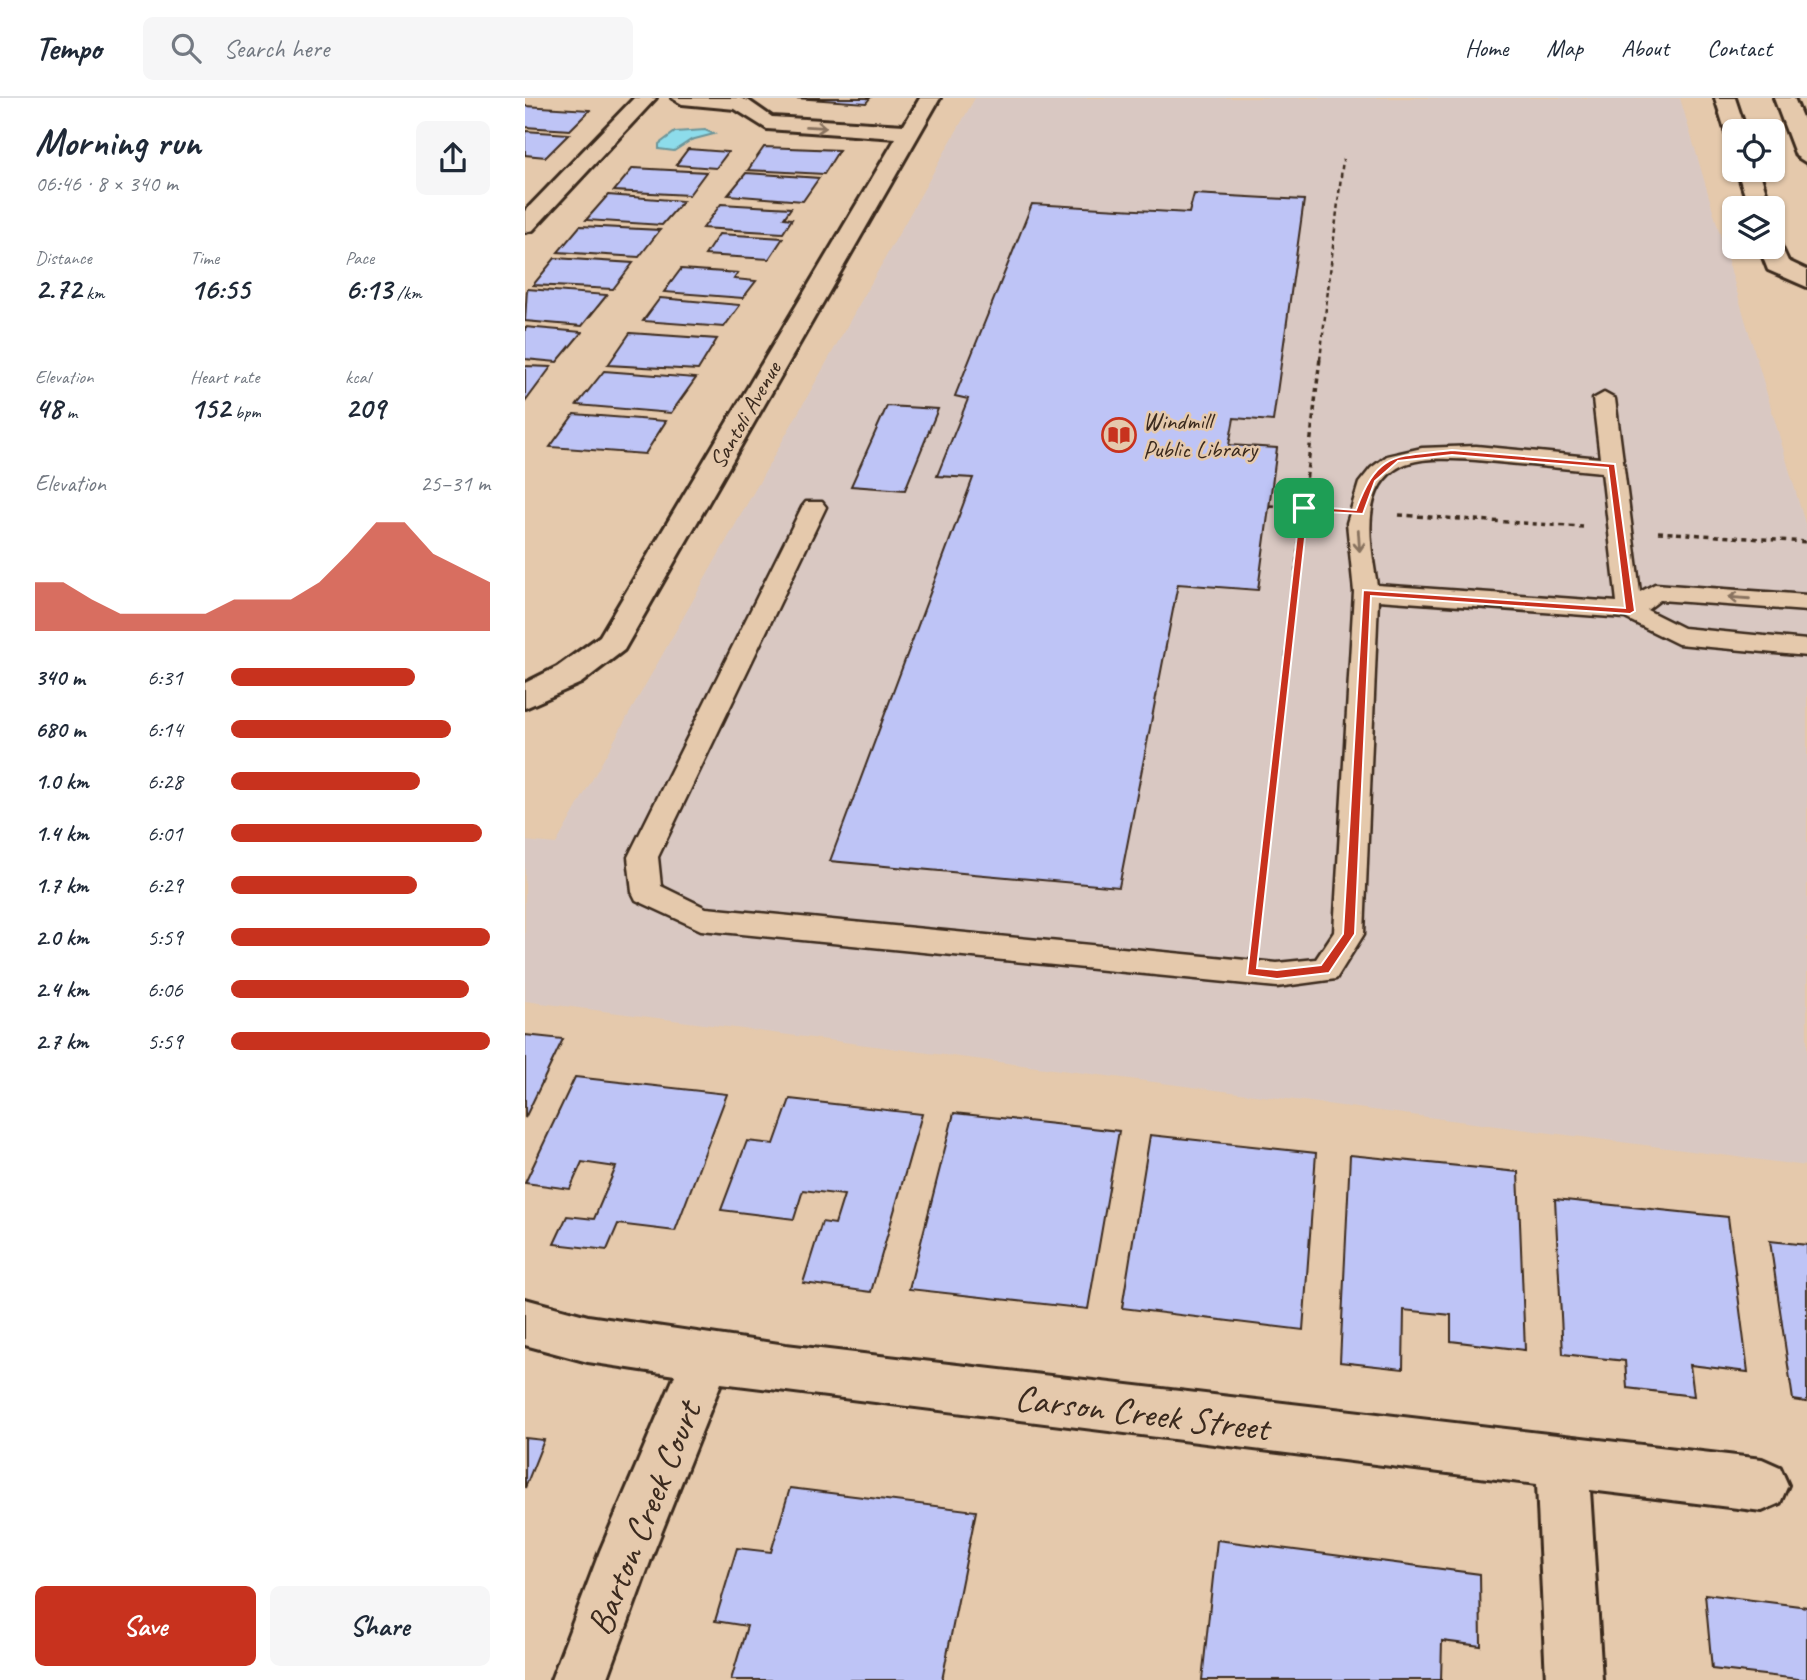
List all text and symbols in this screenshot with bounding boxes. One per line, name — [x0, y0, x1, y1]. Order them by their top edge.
search box — [143, 17, 633, 80]
text: Tempo — [35, 27, 101, 69]
icon: search — [167, 29, 205, 67]
text: Search here — [223, 32, 329, 65]
text: Home — [1465, 33, 1508, 63]
text: Map — [1546, 33, 1583, 63]
text: About — [1621, 33, 1669, 63]
text: Contact — [1707, 33, 1772, 63]
text: Morning run — [35, 119, 201, 166]
map controls — [1722, 119, 1785, 259]
button: locate — [1722, 119, 1785, 182]
button: share — [416, 121, 490, 195]
one-way arrow — [804, 121, 827, 134]
text: 06:46 · 8 × 340 m — [35, 169, 178, 198]
button: layers — [1722, 196, 1785, 259]
text: Distance — [35, 246, 92, 270]
text: Time — [190, 246, 219, 270]
text: Pace — [345, 246, 374, 270]
text: 2.72 — [35, 270, 81, 308]
text: 16:55 — [190, 270, 250, 308]
text: 6:13 — [345, 270, 392, 308]
text: km — [81, 281, 105, 305]
text: /km — [392, 281, 422, 305]
street label: Santoli Avenue — [702, 354, 789, 474]
text: Elevation — [35, 365, 93, 389]
text: Heart rate — [190, 365, 259, 389]
text: kcal — [345, 365, 370, 389]
text: 48 — [35, 389, 62, 427]
text: 152 — [190, 389, 230, 427]
text: 209 — [345, 389, 385, 427]
text: m — [62, 400, 77, 424]
text: bpm — [230, 400, 261, 424]
place label: Windmill Public Library — [1143, 406, 1259, 464]
library icon: Windmill Public Library — [1100, 416, 1138, 454]
text: Elevation — [35, 469, 106, 498]
text: 25–31 m — [420, 469, 490, 498]
pin — [1274, 478, 1334, 538]
icon: arrive — [1285, 489, 1323, 527]
one-way arrow — [1353, 529, 1366, 552]
one-way arrow — [1728, 591, 1751, 604]
text: 340 m — [35, 663, 85, 692]
text: 6:31 — [147, 663, 183, 692]
text: 680 m — [35, 715, 85, 744]
text: 6:14 — [147, 715, 183, 744]
text: 1.0 km — [35, 767, 89, 796]
text: 6:28 — [147, 767, 183, 796]
text: 1.4 km — [35, 819, 89, 848]
text: 6:01 — [147, 819, 183, 848]
text: 1.7 km — [35, 871, 88, 900]
text: 6:29 — [147, 871, 183, 900]
text: 2.0 km — [35, 923, 89, 952]
text: 5:59 — [147, 923, 183, 952]
text: 2.4 km — [35, 975, 89, 1004]
text: 6:06 — [147, 975, 183, 1004]
text: 2.7 km — [35, 1027, 88, 1056]
text: 5:59 — [147, 1027, 183, 1056]
street label: Carson Creek Street — [1012, 1374, 1275, 1452]
street label: Barton Creek Court — [575, 1391, 713, 1642]
button: Save — [35, 1586, 256, 1666]
button: Share — [270, 1586, 490, 1666]

